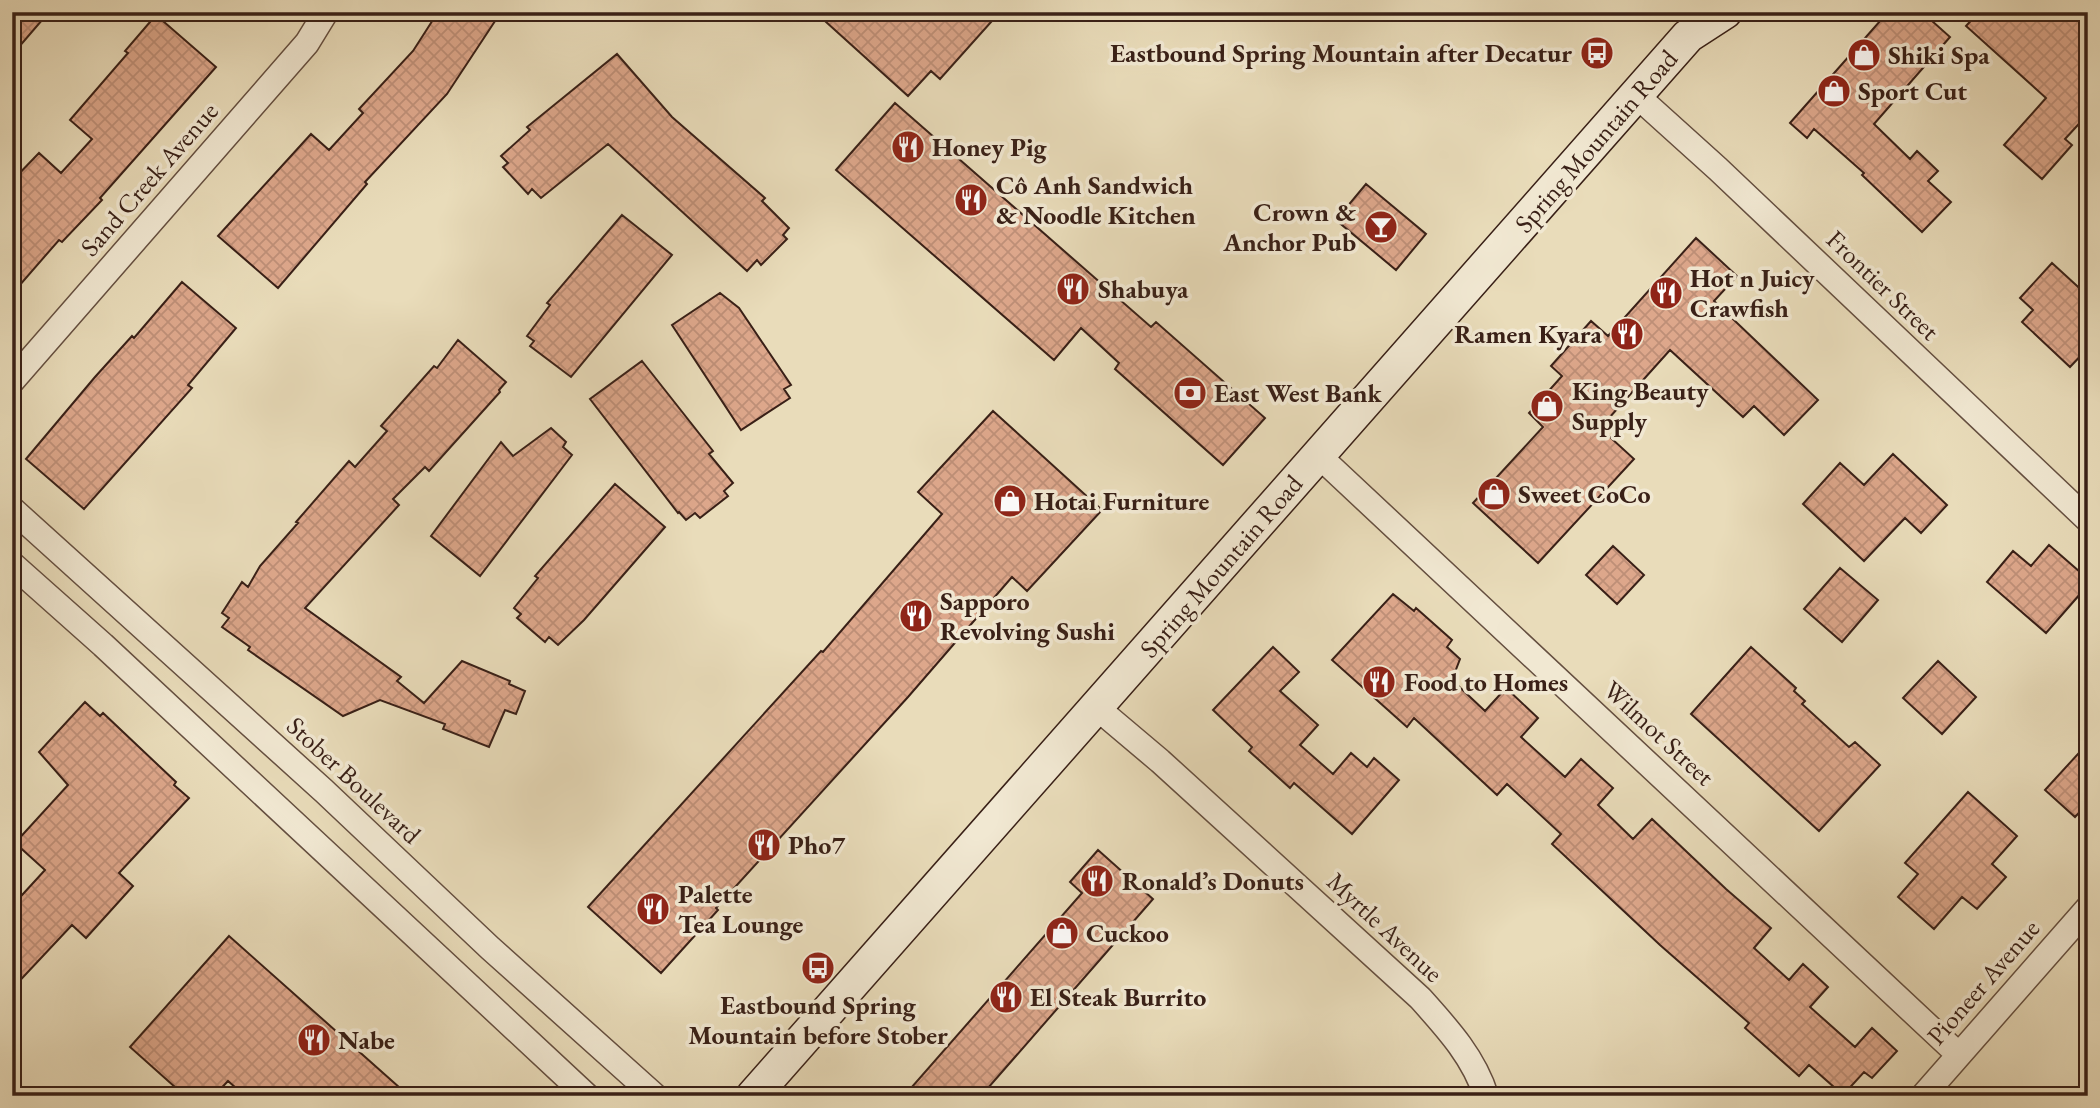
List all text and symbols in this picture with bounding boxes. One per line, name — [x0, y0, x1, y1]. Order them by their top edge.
bus stop icon: Eastbound Spring Mountain after Decatur — [1578, 34, 1616, 72]
place label: Eastbound Spring Mountain after Decatur — [1110, 36, 1572, 70]
shop icon: Shiki Spa — [1845, 36, 1883, 74]
place label: Shiki Spa — [1888, 38, 1990, 72]
street label: Spring Mountain Road — [1507, 42, 1686, 240]
shop icon: Sport Cut — [1815, 72, 1853, 110]
place label: Sport Cut — [1858, 74, 1967, 108]
street label: Sand Creek Avenue — [73, 95, 225, 263]
restaurant icon: Honey Pig — [889, 128, 927, 166]
place label: Honey Pig — [932, 130, 1048, 164]
place label: Cô Anh Sandwich & Noodle Kitchen — [996, 168, 1196, 232]
restaurant icon: Cô Anh Sandwich & Noodle Kitchen — [952, 181, 990, 219]
place label: Crown & Anchor Pub — [1222, 195, 1356, 259]
bar icon: Crown & Anchor Pub — [1362, 208, 1400, 246]
street label: Frontier Street — [1819, 223, 1947, 347]
place label: Hot n Juicy Crawfish — [1690, 261, 1815, 325]
restaurant icon: Shabuya — [1054, 270, 1092, 308]
place label: Shabuya — [1098, 272, 1189, 306]
restaurant icon: Hot n Juicy Crawfish — [1647, 274, 1685, 312]
restaurant icon: Ramen Kyara — [1608, 315, 1646, 353]
place label: Ramen Kyara — [1454, 317, 1603, 351]
bank icon: East West Bank — [1171, 374, 1209, 412]
place label: King Beauty Supply — [1572, 374, 1709, 438]
place label: East West Bank — [1214, 376, 1382, 410]
shop icon: King Beauty Supply — [1528, 387, 1566, 425]
street label: Spring Mountain Road — [1132, 467, 1311, 665]
shop icon: Sweet CoCo — [1475, 475, 1513, 513]
place label: Sweet CoCo — [1518, 477, 1651, 511]
shop icon: Hotai Furniture — [991, 482, 1029, 520]
place label: Hotai Furniture — [1034, 484, 1209, 518]
place label: Sapporo Revolving Sushi — [940, 584, 1115, 648]
restaurant icon: Sapporo Revolving Sushi — [897, 597, 935, 635]
restaurant icon: Food to Homes — [1360, 663, 1398, 701]
place label: Food to Homes — [1404, 665, 1568, 699]
street label: Wilmot Street — [1596, 673, 1722, 793]
street label: Stober Boulevard — [280, 709, 429, 852]
restaurant icon: Pho7 — [745, 826, 783, 864]
place label: Pho7 — [788, 828, 845, 862]
restaurant icon: Ronald’s Donuts — [1078, 862, 1116, 900]
place label: Ronald’s Donuts — [1122, 864, 1304, 898]
street label: Myrtle Avenue — [1320, 864, 1450, 990]
place label: Palette Tea Lounge — [678, 877, 804, 941]
restaurant icon: Palette Tea Lounge — [634, 890, 672, 928]
street label: Pioneer Avenue — [1919, 912, 2047, 1052]
shop icon: Cuckoo — [1043, 914, 1081, 952]
place label: Cuckoo — [1086, 916, 1169, 950]
bus stop icon: Eastbound Spring Mountain before Stober — [799, 949, 837, 987]
restaurant icon: El Steak Burrito — [987, 978, 1025, 1016]
place label: El Steak Burrito — [1030, 980, 1206, 1014]
place label: Eastbound Spring Mountain before Stober — [688, 988, 948, 1052]
restaurant icon: Nabe — [295, 1021, 333, 1059]
place label: Nabe — [338, 1023, 395, 1057]

